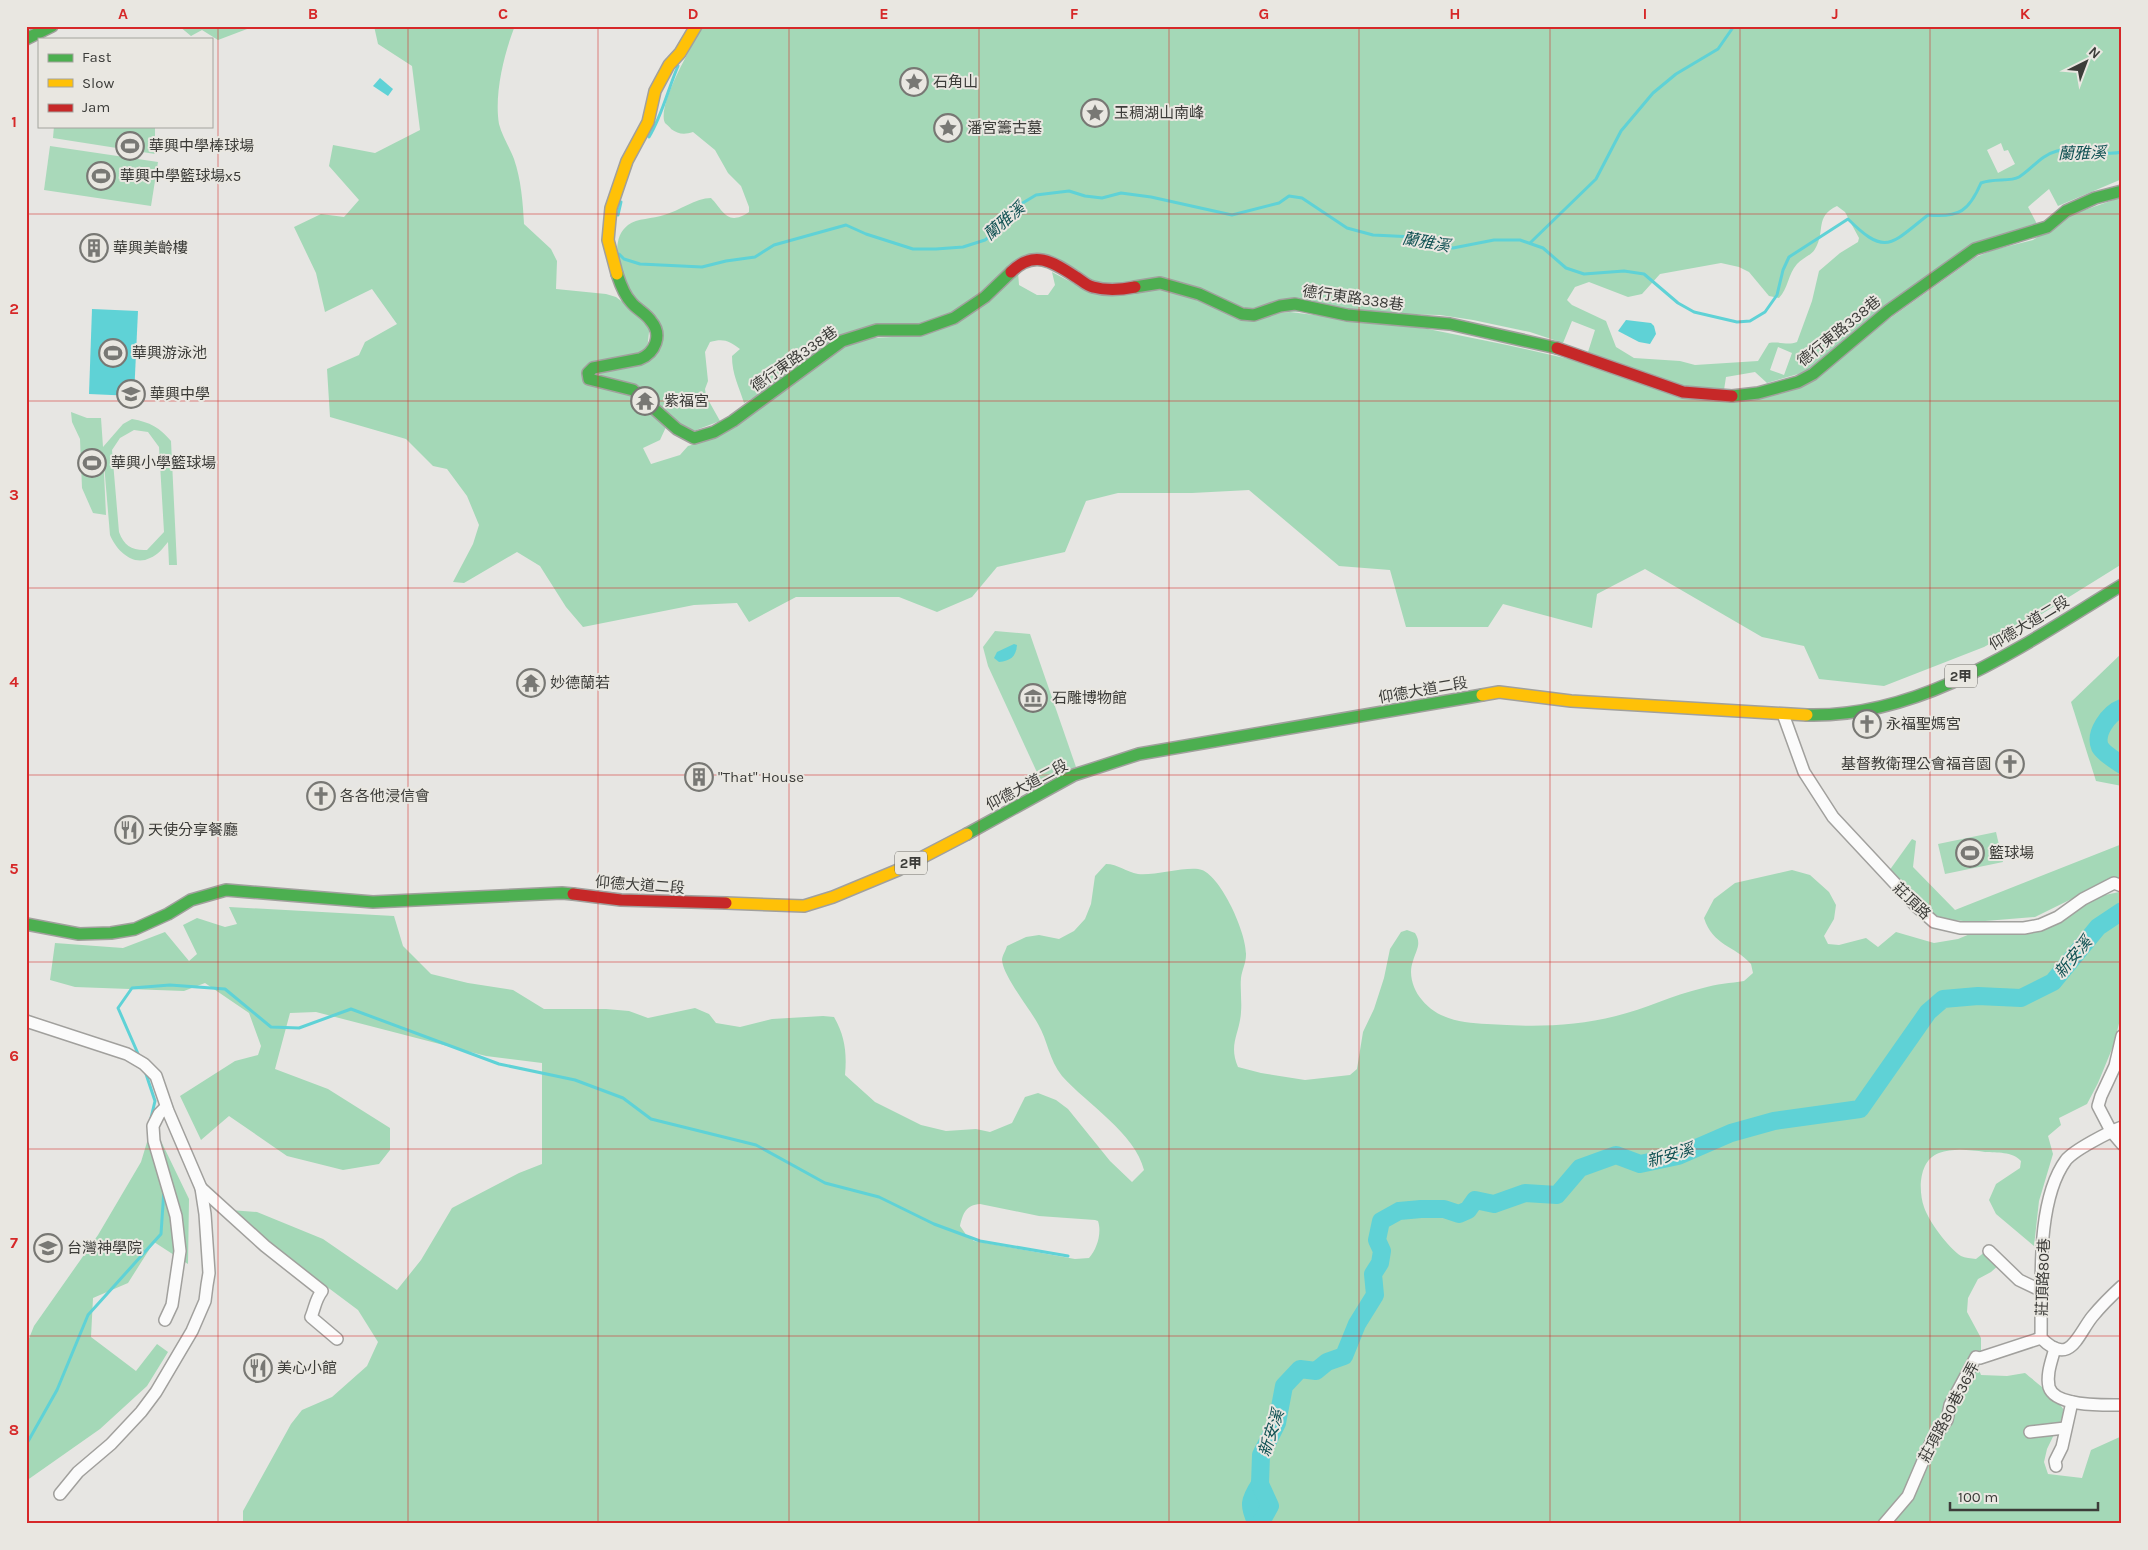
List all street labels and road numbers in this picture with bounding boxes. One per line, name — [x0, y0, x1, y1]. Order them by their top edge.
street label: 德行東路338巷 — [1301, 282, 1405, 314]
street label: 德行東路338巷 — [1794, 292, 1884, 370]
street label: 德行東路338巷 — [747, 322, 841, 396]
street label: 仰德大道二段 — [1986, 592, 2072, 654]
road number: 2甲 — [1945, 664, 1977, 688]
street label: 仰德大道二段 — [1377, 673, 1469, 707]
street label: 仰德大道二段 — [983, 756, 1071, 814]
road number: 2甲 — [895, 851, 927, 874]
street label: 仰德大道二段 — [594, 873, 686, 897]
street label: 莊頂路 — [1890, 879, 1934, 923]
street label: 莊頂路80巷 — [2033, 1238, 2053, 1316]
street label: 莊項路80巷36弄 — [1915, 1359, 1983, 1465]

